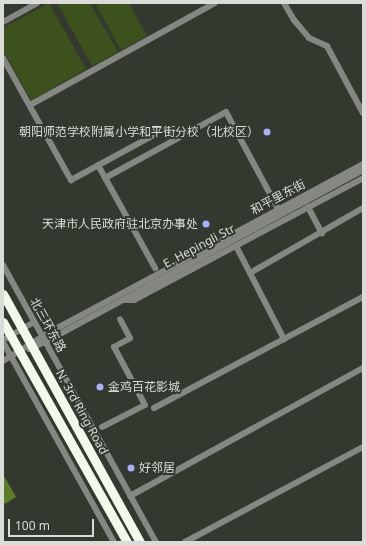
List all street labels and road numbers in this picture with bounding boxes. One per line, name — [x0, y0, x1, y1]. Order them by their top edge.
street label: 和平里东街 — [248, 177, 308, 217]
street label: E. Hepingli Str — [161, 221, 237, 271]
street label: 北三环东路 — [27, 295, 69, 355]
street label: N. 3rd Ring Road — [53, 367, 111, 457]

